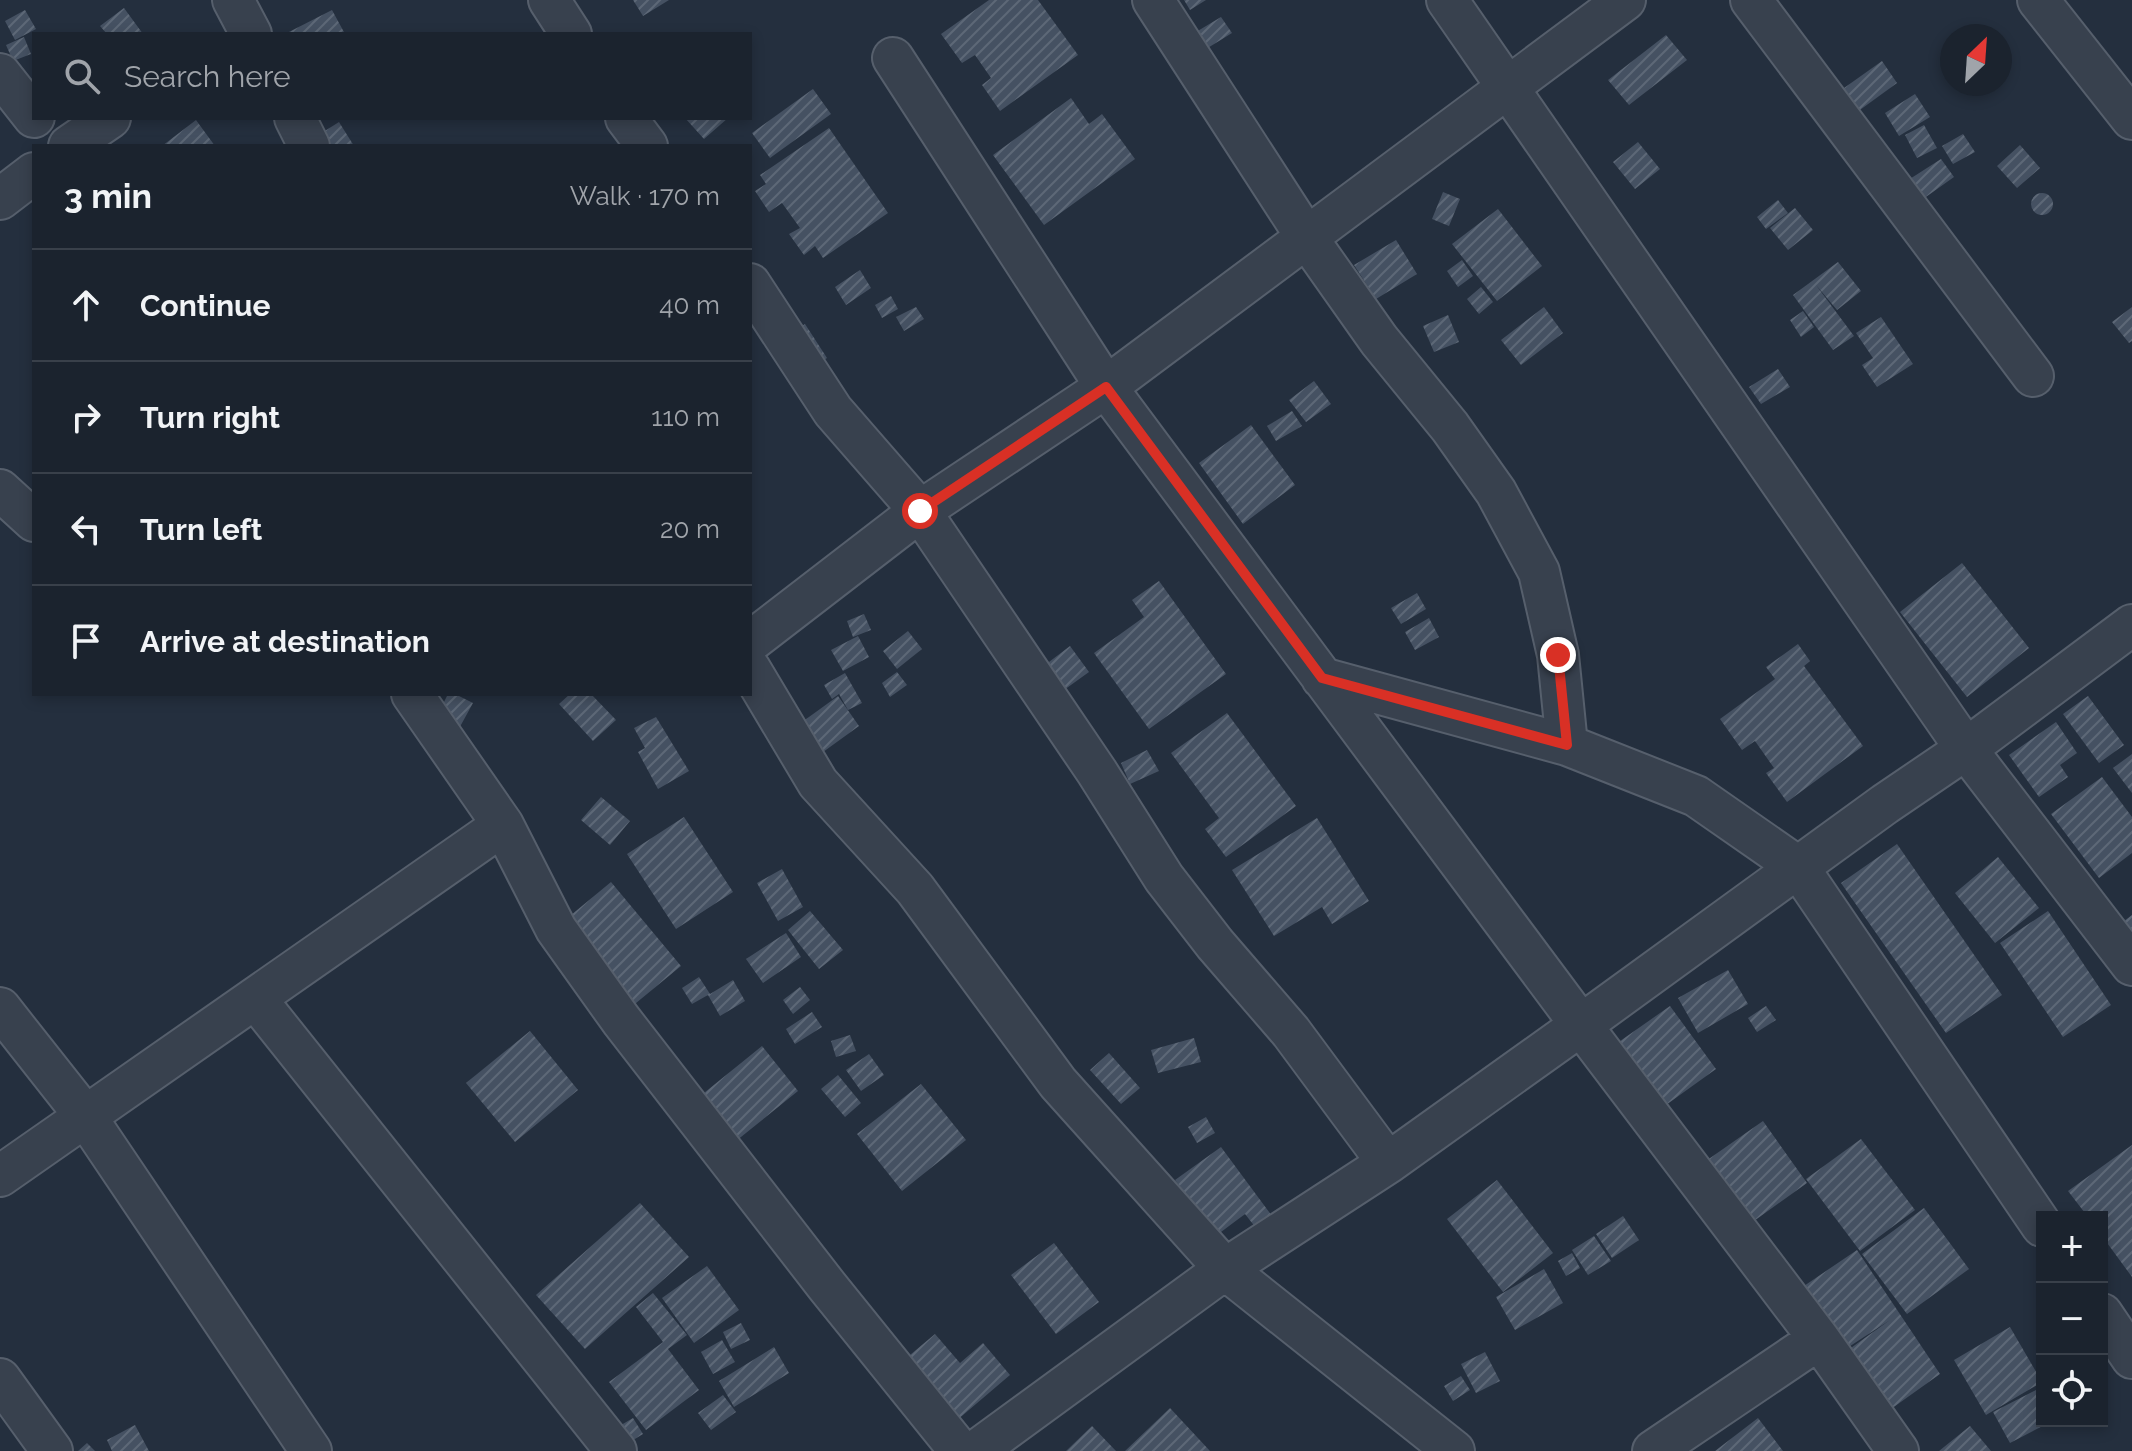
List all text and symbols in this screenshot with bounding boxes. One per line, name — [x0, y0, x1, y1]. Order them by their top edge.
north arrow — [1940, 24, 2012, 96]
search box — [32, 32, 752, 120]
icon: search — [60, 54, 104, 98]
text: Search here — [124, 59, 291, 94]
text: 3 min — [64, 176, 152, 216]
text: Walk · 170 m — [570, 181, 720, 211]
icon: ahead — [64, 283, 108, 327]
text: Continue — [140, 288, 271, 323]
text: 40 m — [659, 290, 720, 320]
icon: right — [64, 395, 108, 439]
text: Turn right — [140, 400, 280, 435]
text: 110 m — [651, 402, 720, 432]
route start — [902, 493, 938, 529]
icon: left — [64, 507, 108, 551]
text: Turn left — [140, 512, 262, 547]
text: 20 m — [660, 514, 720, 544]
icon: arrive — [64, 619, 108, 663]
text: Arrive at destination — [140, 624, 430, 659]
route end — [1540, 637, 1576, 673]
map controls — [2036, 1211, 2108, 1427]
button: + — [2036, 1211, 2108, 1283]
button: − — [2036, 1283, 2108, 1355]
button: locate — [2036, 1355, 2108, 1427]

